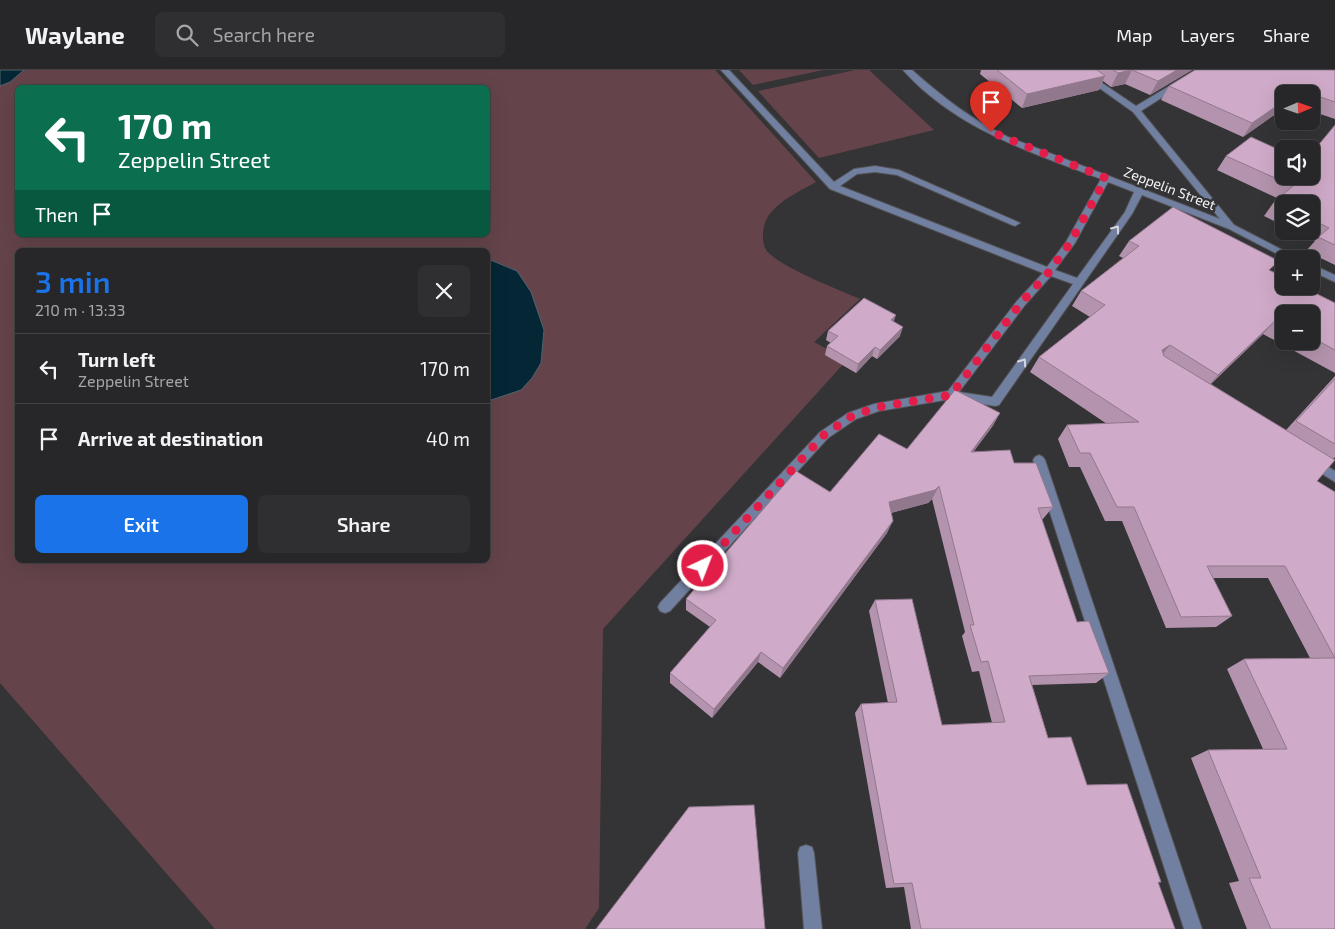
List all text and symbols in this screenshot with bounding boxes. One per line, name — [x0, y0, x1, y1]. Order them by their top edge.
search box — [155, 12, 505, 57]
text: Waylane — [25, 20, 125, 49]
icon: search — [173, 21, 201, 49]
text: Search here — [213, 23, 315, 46]
text: Map — [1116, 24, 1152, 46]
text: Layers — [1180, 24, 1235, 46]
text: Share — [1263, 24, 1310, 46]
pin — [970, 81, 1012, 132]
north arrow — [1275, 85, 1320, 130]
map controls — [1275, 85, 1320, 350]
icon: arrive — [977, 88, 1005, 116]
text: 170 m — [118, 104, 212, 146]
icon: left — [35, 105, 100, 170]
button: sound — [1275, 140, 1320, 185]
text: Zeppelin Street — [118, 146, 270, 172]
street label: Zeppelin Street — [1122, 163, 1218, 213]
button: layers — [1275, 195, 1320, 240]
icon: arrive — [88, 200, 116, 228]
text: Then — [35, 203, 78, 226]
one-way arrow — [1110, 225, 1119, 235]
button: + — [1275, 250, 1320, 295]
text: 3 min — [35, 263, 111, 299]
button: close — [418, 265, 470, 317]
text: 210 m · 13:33 — [35, 300, 125, 319]
button: − — [1275, 305, 1320, 350]
text: Turn left — [78, 348, 155, 371]
icon: left — [35, 355, 63, 383]
text: 170 m — [420, 357, 470, 380]
one-way arrow — [1017, 358, 1026, 368]
text: Zeppelin Street — [78, 371, 189, 390]
icon: arrive — [35, 425, 63, 453]
text: Arrive at destination — [78, 427, 263, 450]
text: 40 m — [426, 427, 470, 450]
button: Exit — [35, 495, 248, 553]
button: Share — [258, 495, 470, 553]
position arrow — [676, 539, 728, 591]

